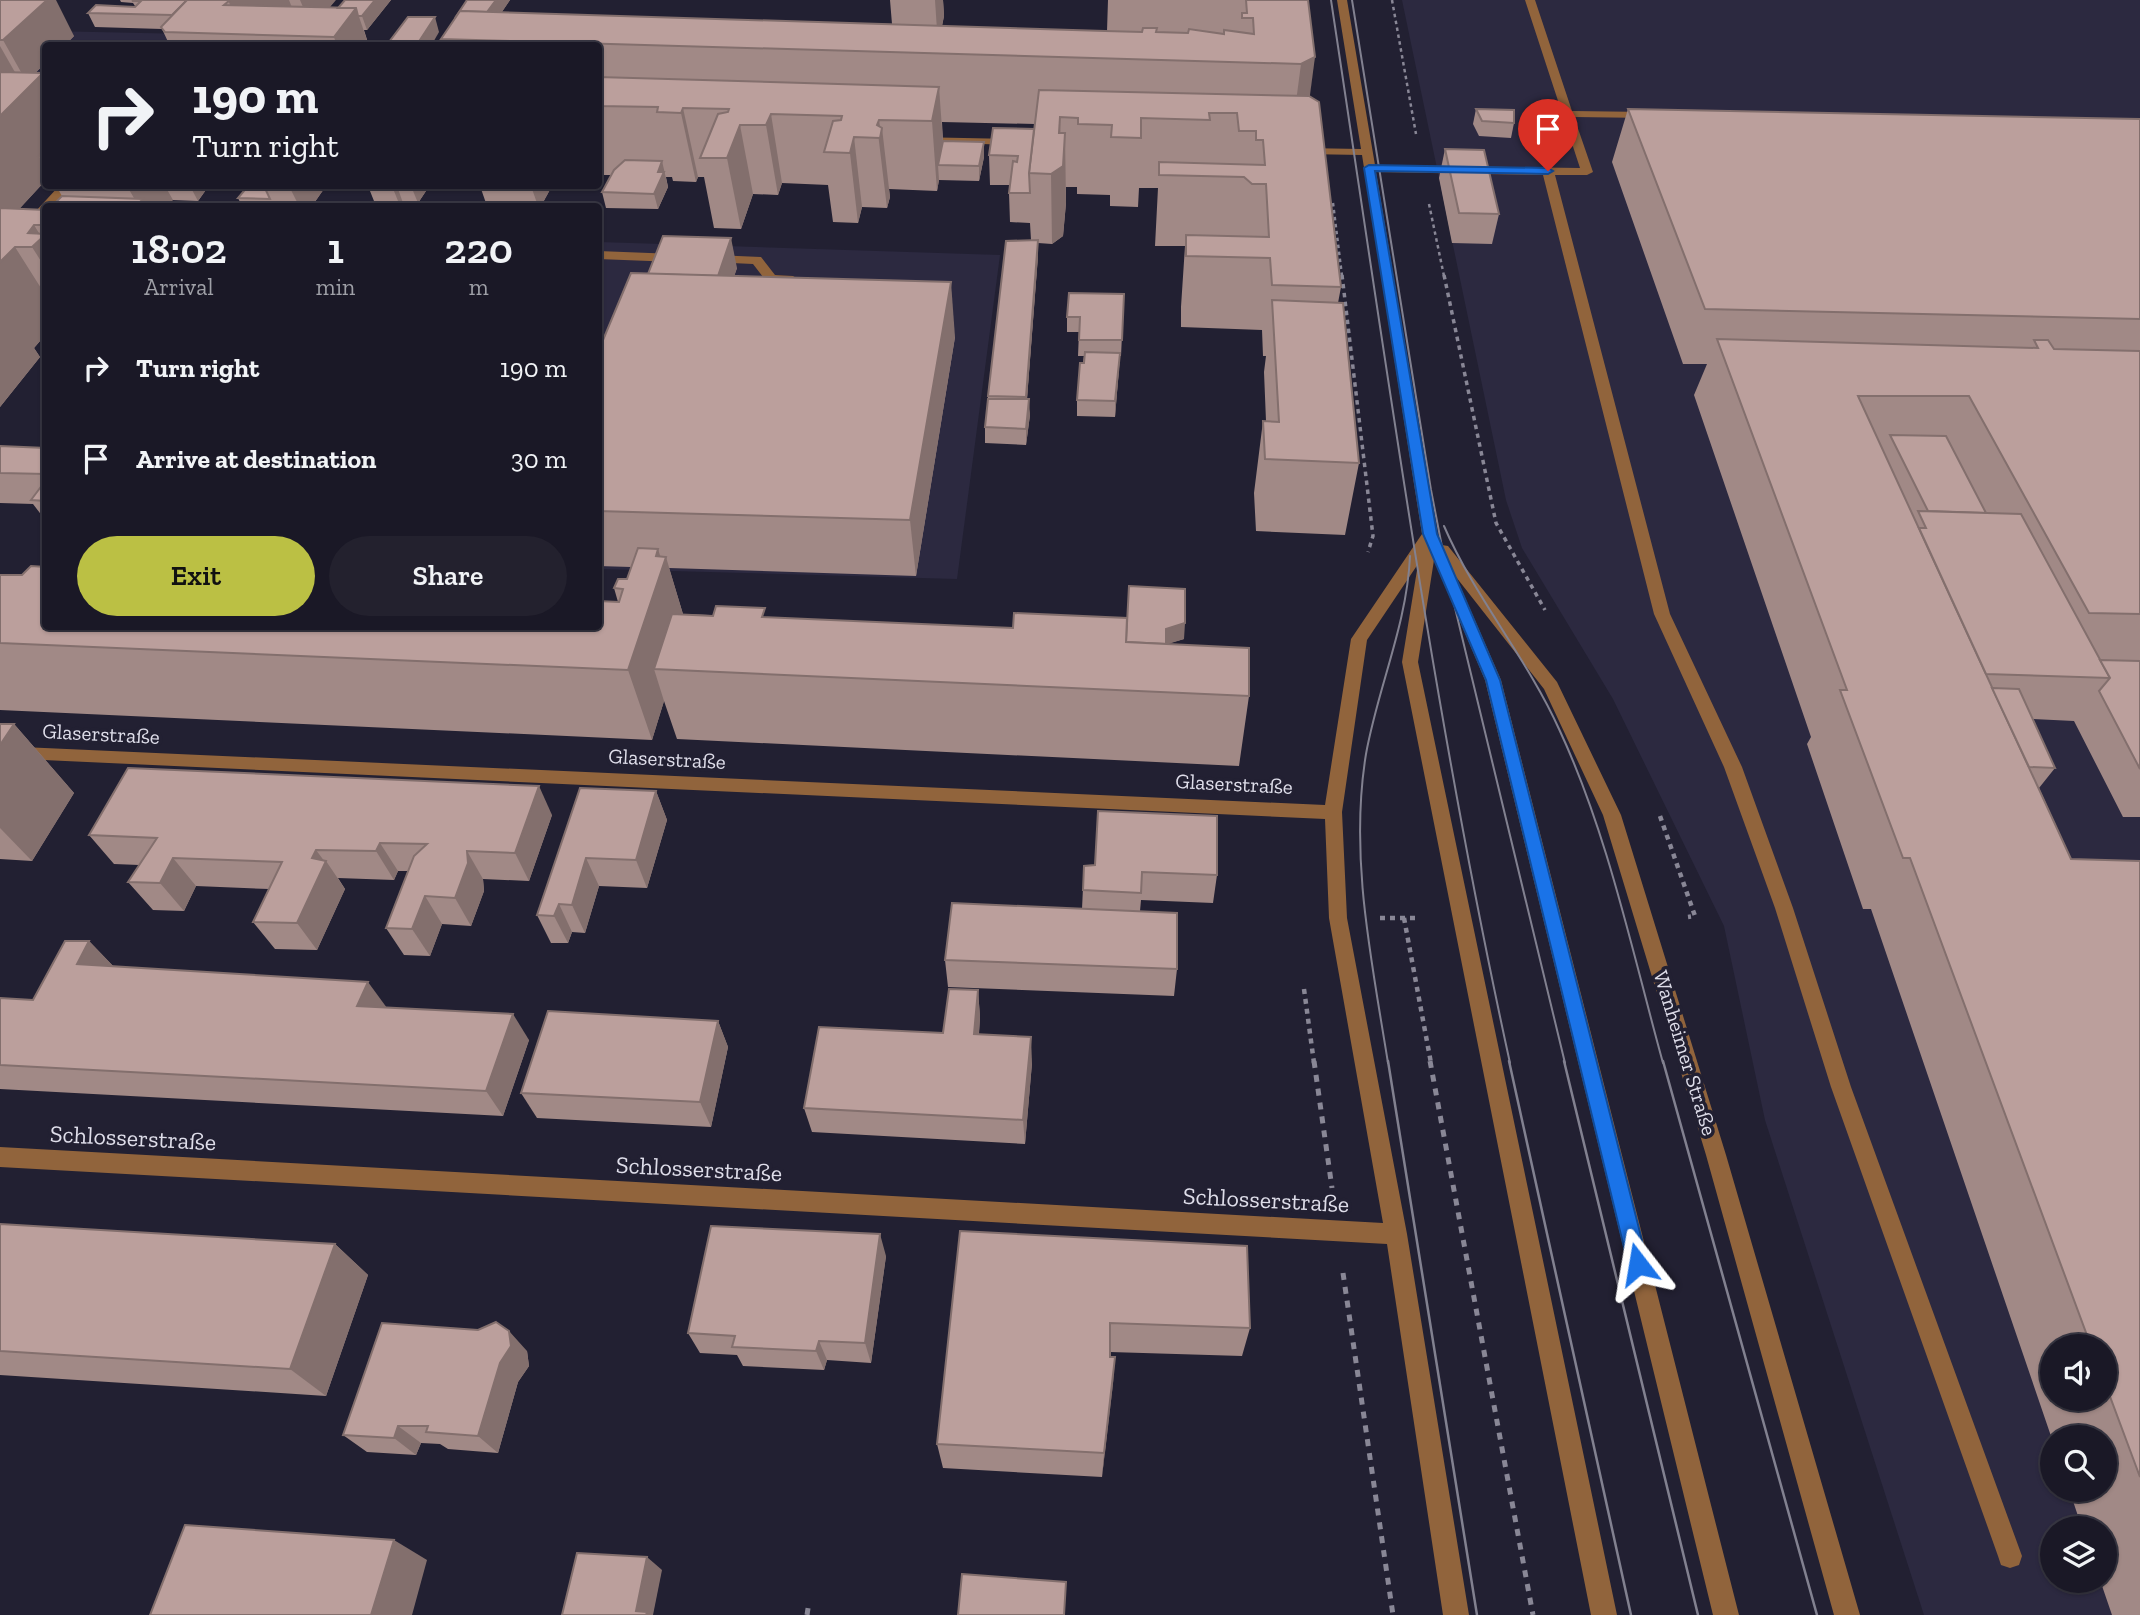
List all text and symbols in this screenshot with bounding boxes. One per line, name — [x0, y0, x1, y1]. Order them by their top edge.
text: 190 m — [192, 67, 318, 126]
icon: right — [77, 70, 168, 161]
pin — [1518, 99, 1578, 171]
icon: arrive — [1529, 110, 1567, 148]
text: Turn right — [192, 127, 339, 165]
text: 18:02 — [131, 223, 227, 274]
text: 1 — [327, 223, 344, 274]
text: 220 — [444, 223, 513, 274]
text: Arrival — [144, 273, 214, 301]
text: min — [316, 273, 355, 301]
text: m — [469, 273, 489, 301]
icon: right — [77, 349, 115, 387]
text: Turn right — [136, 352, 259, 384]
text: 190 m — [500, 352, 567, 384]
icon: arrive — [77, 440, 115, 478]
text: Arrive at destination — [136, 443, 376, 475]
text: 30 m — [511, 443, 567, 475]
button: Exit — [77, 536, 315, 616]
button: Share — [329, 536, 567, 616]
street label: Glaserstraße — [42, 718, 161, 749]
street label: Glaserstraße — [608, 743, 727, 774]
street label: Glaserstraße — [1175, 768, 1294, 799]
street label: Wanheimer Straße — [1649, 967, 1722, 1138]
street label: Schlosserstraße — [49, 1119, 217, 1156]
street label: Schlosserstraße — [615, 1150, 783, 1187]
street label: Schlosserstraße — [1182, 1181, 1350, 1218]
position arrow — [1601, 1227, 1675, 1301]
map controls — [2040, 1334, 2117, 1593]
button: sound — [2040, 1334, 2117, 1411]
button: search — [2040, 1425, 2117, 1502]
button: layers — [2040, 1516, 2117, 1593]

